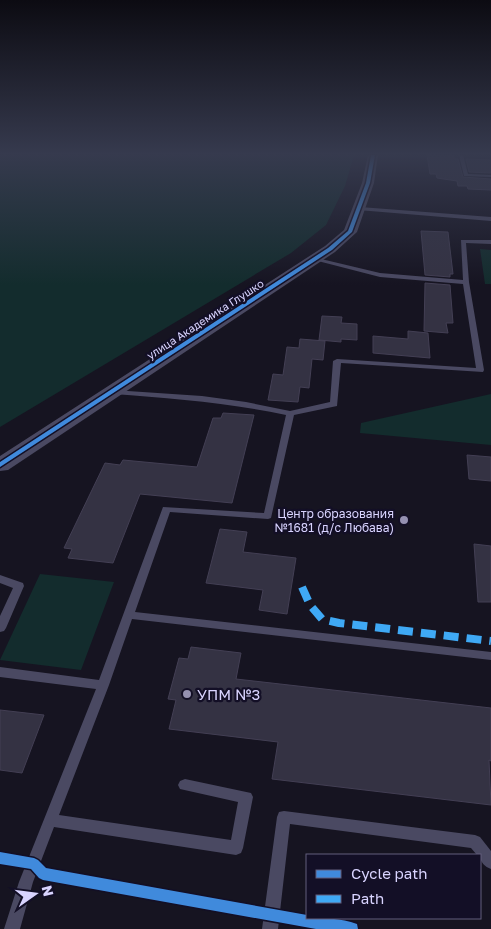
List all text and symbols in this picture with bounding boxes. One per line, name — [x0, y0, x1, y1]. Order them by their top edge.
street label: улица Академика Глушко — [144, 276, 266, 362]
place label: Центр образования №1681 (д/с Любава) — [275, 506, 394, 535]
marker: Центр образования №1681 (д/с Любава) — [398, 514, 410, 526]
place label: УПМ №3 — [197, 685, 260, 703]
marker: УПМ №3 — [181, 688, 193, 700]
legend — [306, 854, 481, 919]
text: Cycle path — [351, 864, 427, 882]
north arrow — [10, 869, 60, 919]
text: N — [39, 884, 58, 898]
text: Path — [351, 889, 384, 907]

